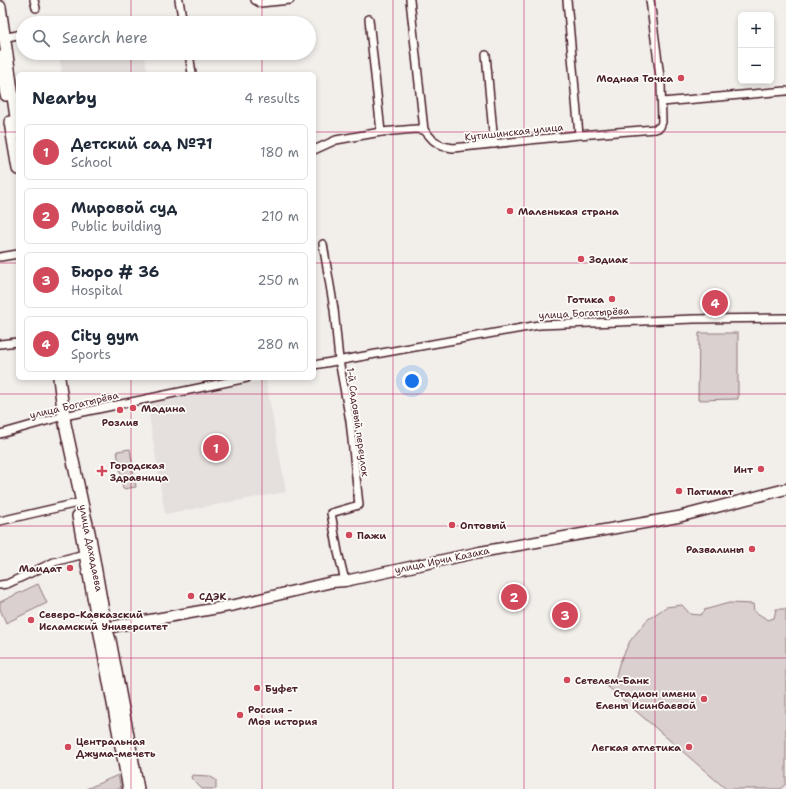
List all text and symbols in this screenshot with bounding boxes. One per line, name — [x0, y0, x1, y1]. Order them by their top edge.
map controls — [738, 12, 774, 84]
button: + — [738, 12, 774, 48]
search box — [16, 16, 316, 60]
icon: search — [30, 27, 52, 49]
text: Search here — [62, 28, 148, 48]
button: − — [738, 48, 774, 84]
place label: Модная Точка — [596, 72, 673, 85]
marker: Модная Точка — [676, 73, 686, 83]
text: Nearby — [32, 87, 97, 109]
text: 4 results — [244, 90, 300, 107]
street label: Кутишинская улица — [464, 120, 565, 144]
text: Детский сад №71 — [71, 134, 213, 154]
text: 1 — [43, 144, 49, 161]
text: 180 m — [260, 144, 299, 161]
text: School — [71, 154, 112, 171]
text: Мировой суд — [71, 198, 177, 218]
place label: Маленькая страна — [518, 205, 619, 218]
marker: Маленькая страна — [505, 206, 515, 216]
text: 2 — [41, 208, 51, 225]
text: 210 m — [261, 208, 299, 225]
text: Public building — [71, 218, 162, 235]
place label: Зодиак — [589, 253, 629, 266]
marker: Зодиак — [576, 254, 586, 264]
text: Бюро # 36 — [71, 262, 159, 282]
text: 3 — [41, 272, 51, 289]
text: 250 m — [258, 272, 299, 289]
text: Hospital — [71, 282, 122, 299]
pin: 4 — [702, 288, 728, 318]
place label: Готика — [567, 293, 604, 306]
marker: Готика — [607, 294, 617, 304]
street label: улица Богатырёва — [538, 304, 630, 322]
text: City gym — [71, 326, 139, 346]
text: 4 — [41, 336, 51, 353]
text: 280 m — [257, 336, 299, 353]
text: Sports — [71, 346, 111, 363]
street label: 1-й Садовый переулок — [344, 367, 372, 478]
your location — [402, 371, 422, 391]
street label: улица Богатырёва — [28, 388, 120, 422]
place label: Мадина — [141, 402, 185, 415]
marker: Мадина — [128, 403, 138, 413]
marker: Розлив — [115, 405, 125, 415]
place label: Розлив — [102, 416, 139, 429]
pin: 1 — [203, 433, 229, 463]
place label: Городская Здравница — [110, 459, 168, 484]
place label: Инт — [733, 463, 753, 476]
marker: Инт — [756, 464, 766, 474]
marker: Городская Здравница — [97, 466, 107, 476]
place label: Патимат — [687, 485, 733, 498]
marker: Патимат — [674, 486, 684, 496]
street label: улица Дахадаева — [76, 503, 106, 593]
place label: Оптовый — [460, 519, 506, 532]
marker: Оптовый — [447, 520, 457, 530]
place label: Пажи — [357, 529, 386, 542]
marker: Пажи — [344, 530, 354, 540]
street label: улица Ирчи Казака — [393, 543, 491, 576]
place label: Развалины — [686, 543, 744, 556]
marker: Развалины — [747, 544, 757, 554]
place label: Маидат — [19, 562, 62, 575]
marker: Маидат — [65, 563, 75, 573]
pin: 2 — [501, 582, 527, 612]
place label: СДЭК — [199, 590, 226, 603]
marker: СДЭК — [186, 591, 196, 601]
pin: 3 — [552, 600, 578, 630]
place label: Северо-Кавказский Исламский Университет — [39, 608, 168, 633]
marker: Северо-Кавказский Исламский Университет — [26, 615, 36, 625]
place label: Сетелем-Банк — [575, 674, 650, 687]
marker: Сетелем-Банк — [562, 675, 572, 685]
place label: Буфет — [265, 682, 298, 695]
marker: Буфет — [252, 683, 262, 693]
place label: Стадион имени Елены Исинбаевой — [595, 687, 696, 712]
marker: Стадион имени Елены Исинбаевой — [699, 694, 709, 704]
place label: Россия - Моя история — [248, 703, 317, 728]
marker: Россия - Моя история — [235, 710, 245, 720]
place label: Центральная Джума-мечеть — [76, 735, 156, 760]
place label: Легкая атлетика — [591, 741, 681, 754]
marker: Центральная Джума-мечеть — [63, 742, 73, 752]
marker: Легкая атлетика — [684, 742, 694, 752]

